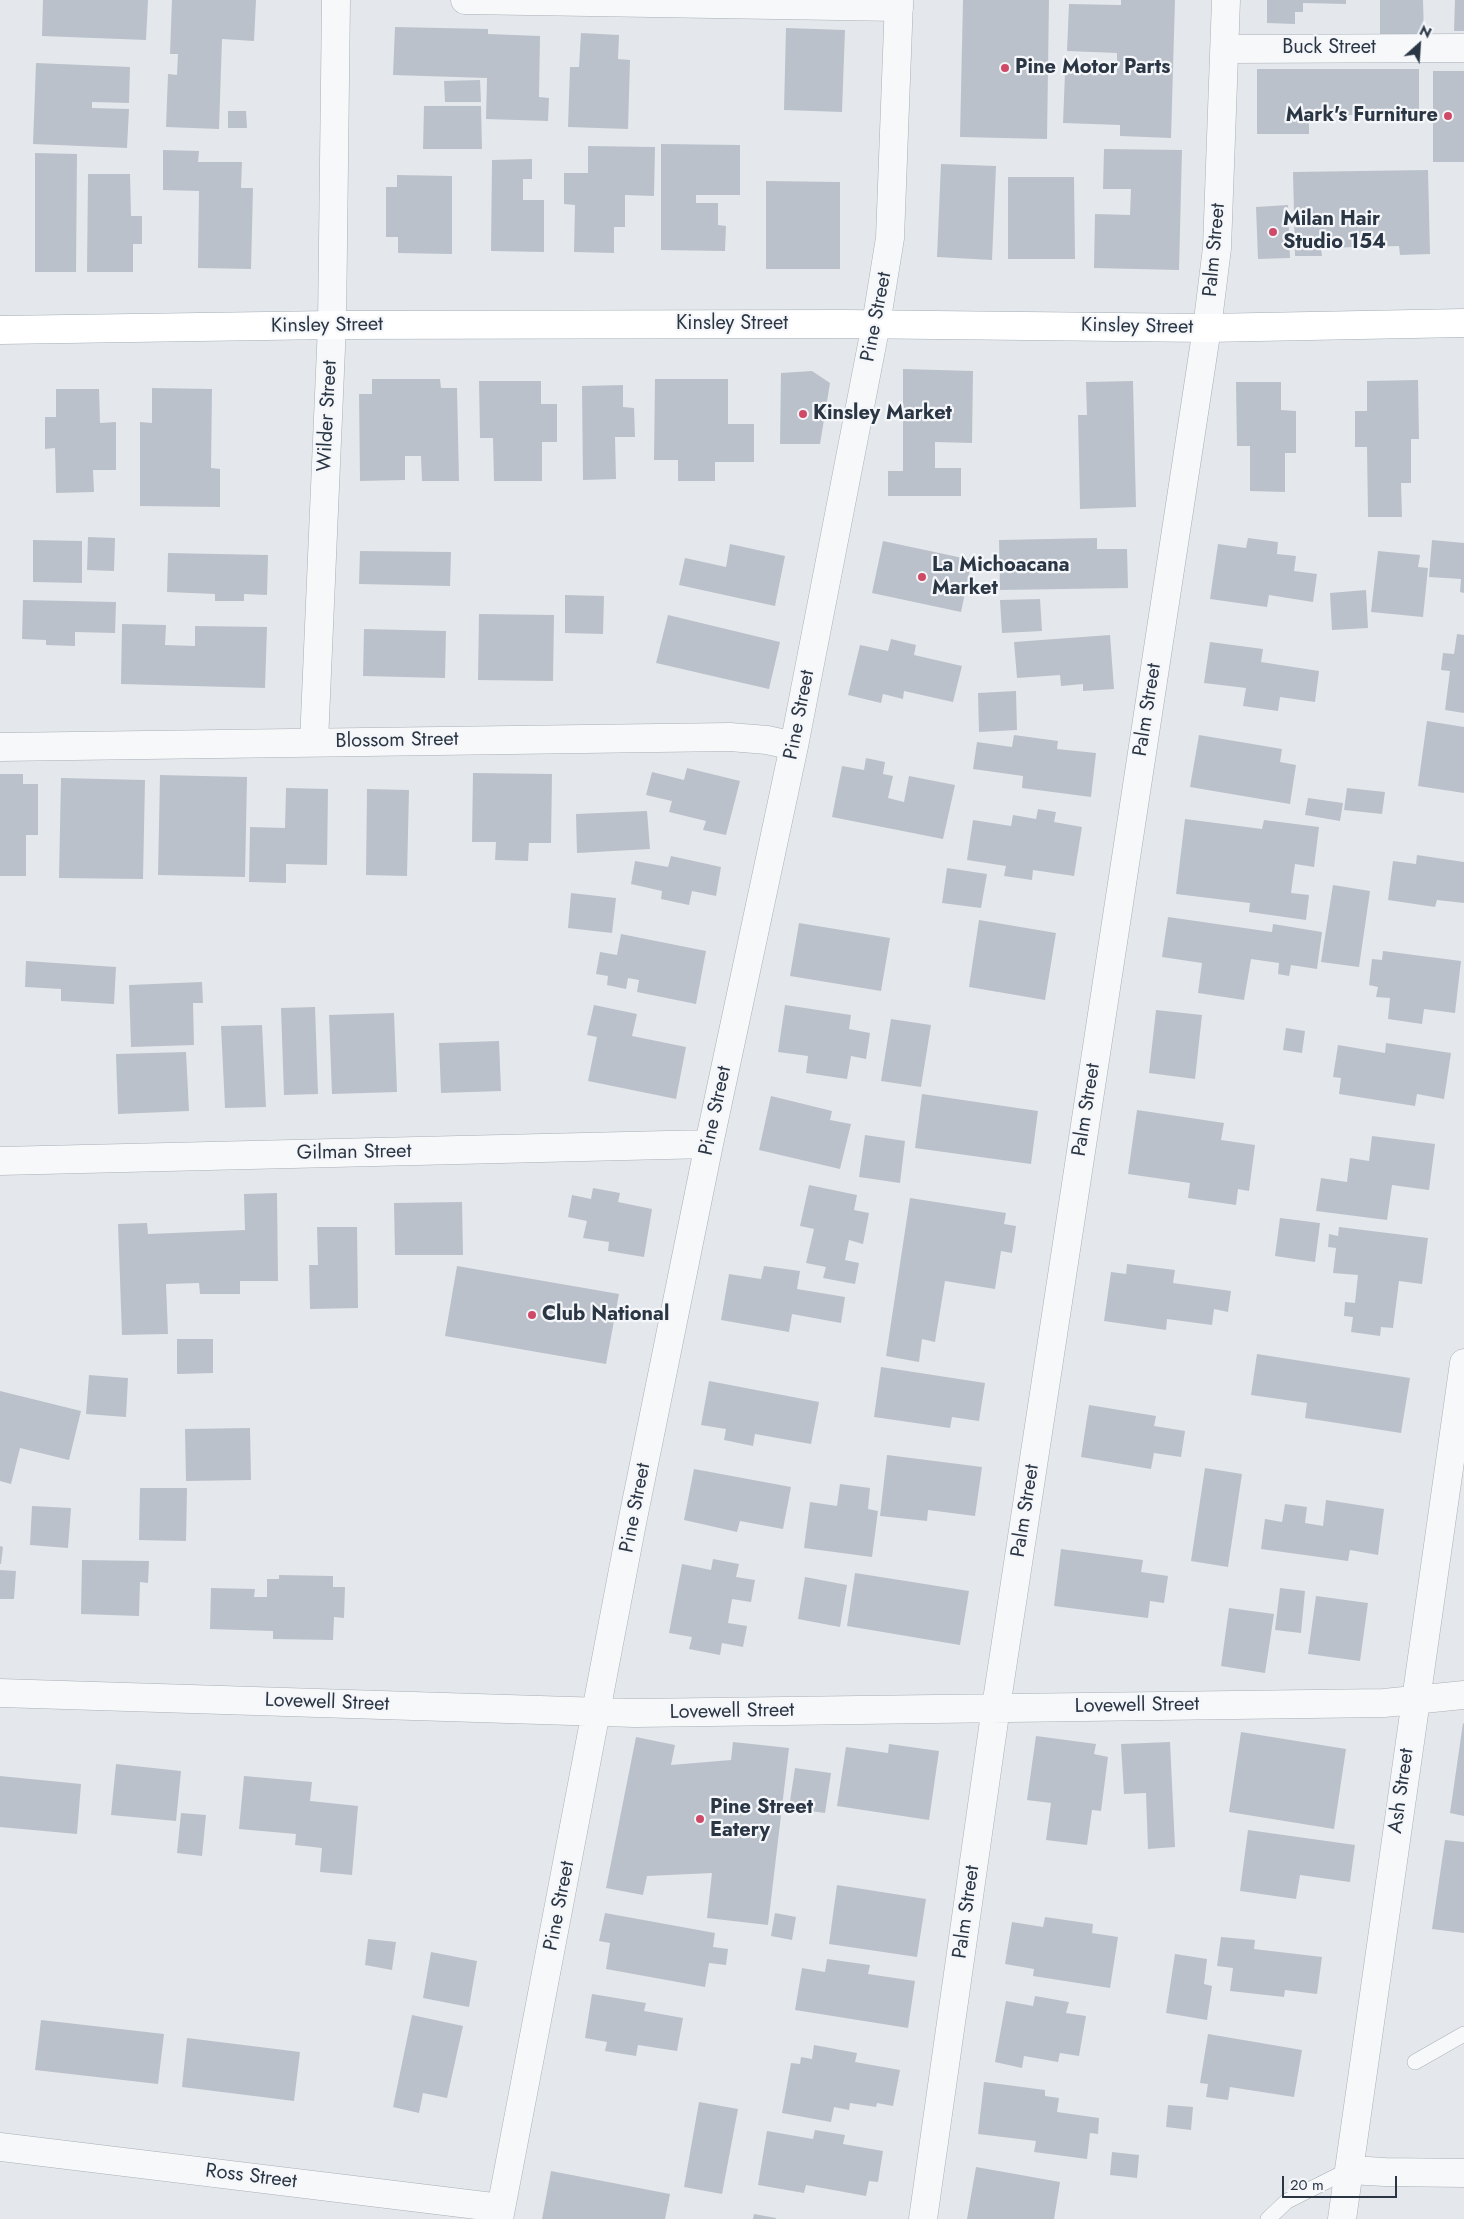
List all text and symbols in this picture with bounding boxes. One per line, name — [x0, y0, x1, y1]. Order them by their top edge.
north arrow — [1394, 20, 1444, 70]
text: N — [1416, 20, 1435, 43]
street label: Buck Street — [1282, 36, 1376, 60]
place label: Pine Motor Parts — [1015, 56, 1170, 80]
marker: Pine Motor Parts — [999, 62, 1011, 74]
place label: Mark's Furniture — [1286, 104, 1438, 128]
marker: Mark's Furniture — [1442, 110, 1454, 122]
street label: Palm Street — [1199, 202, 1231, 298]
place label: Milan Hair Studio 154 — [1283, 208, 1386, 255]
marker: Milan Hair Studio 154 — [1267, 226, 1279, 238]
street label: Pine Street — [857, 270, 897, 364]
street label: Kinsley Street — [676, 312, 788, 336]
street label: Kinsley Street — [271, 313, 383, 339]
street label: Kinsley Street — [1081, 314, 1193, 340]
street label: Wilder Street — [313, 360, 343, 472]
place label: Kinsley Market — [813, 402, 952, 426]
marker: Kinsley Market — [797, 408, 809, 420]
place label: La Michoacana Market — [932, 554, 1069, 601]
marker: La Michoacana Market — [916, 571, 928, 583]
street label: Palm Street — [1129, 662, 1167, 758]
street label: Pine Street — [780, 668, 820, 762]
street label: Blossom Street — [335, 728, 459, 754]
street label: Palm Street — [1068, 1062, 1106, 1158]
street label: Pine Street — [695, 1064, 737, 1158]
street label: Gilman Street — [296, 1140, 412, 1166]
place label: Club National — [542, 1303, 669, 1327]
marker: Club National — [526, 1309, 538, 1321]
street label: Pine Street — [616, 1461, 656, 1555]
street label: Palm Street — [1007, 1463, 1045, 1559]
street label: Lovewell Street — [264, 1689, 390, 1717]
street label: Lovewell Street — [1074, 1693, 1200, 1719]
street label: Lovewell Street — [669, 1699, 795, 1725]
street label: Ash Street — [1384, 1747, 1420, 1835]
place label: Pine Street Eatery — [710, 1796, 813, 1843]
marker: Pine Street Eatery — [694, 1813, 706, 1825]
street label: Pine Street — [540, 1859, 580, 1953]
street label: Palm Street — [949, 1864, 985, 1960]
street label: Ross Street — [204, 2159, 298, 2195]
scale bar — [1284, 2166, 1399, 2198]
text: 20 m — [1290, 2174, 1324, 2196]

